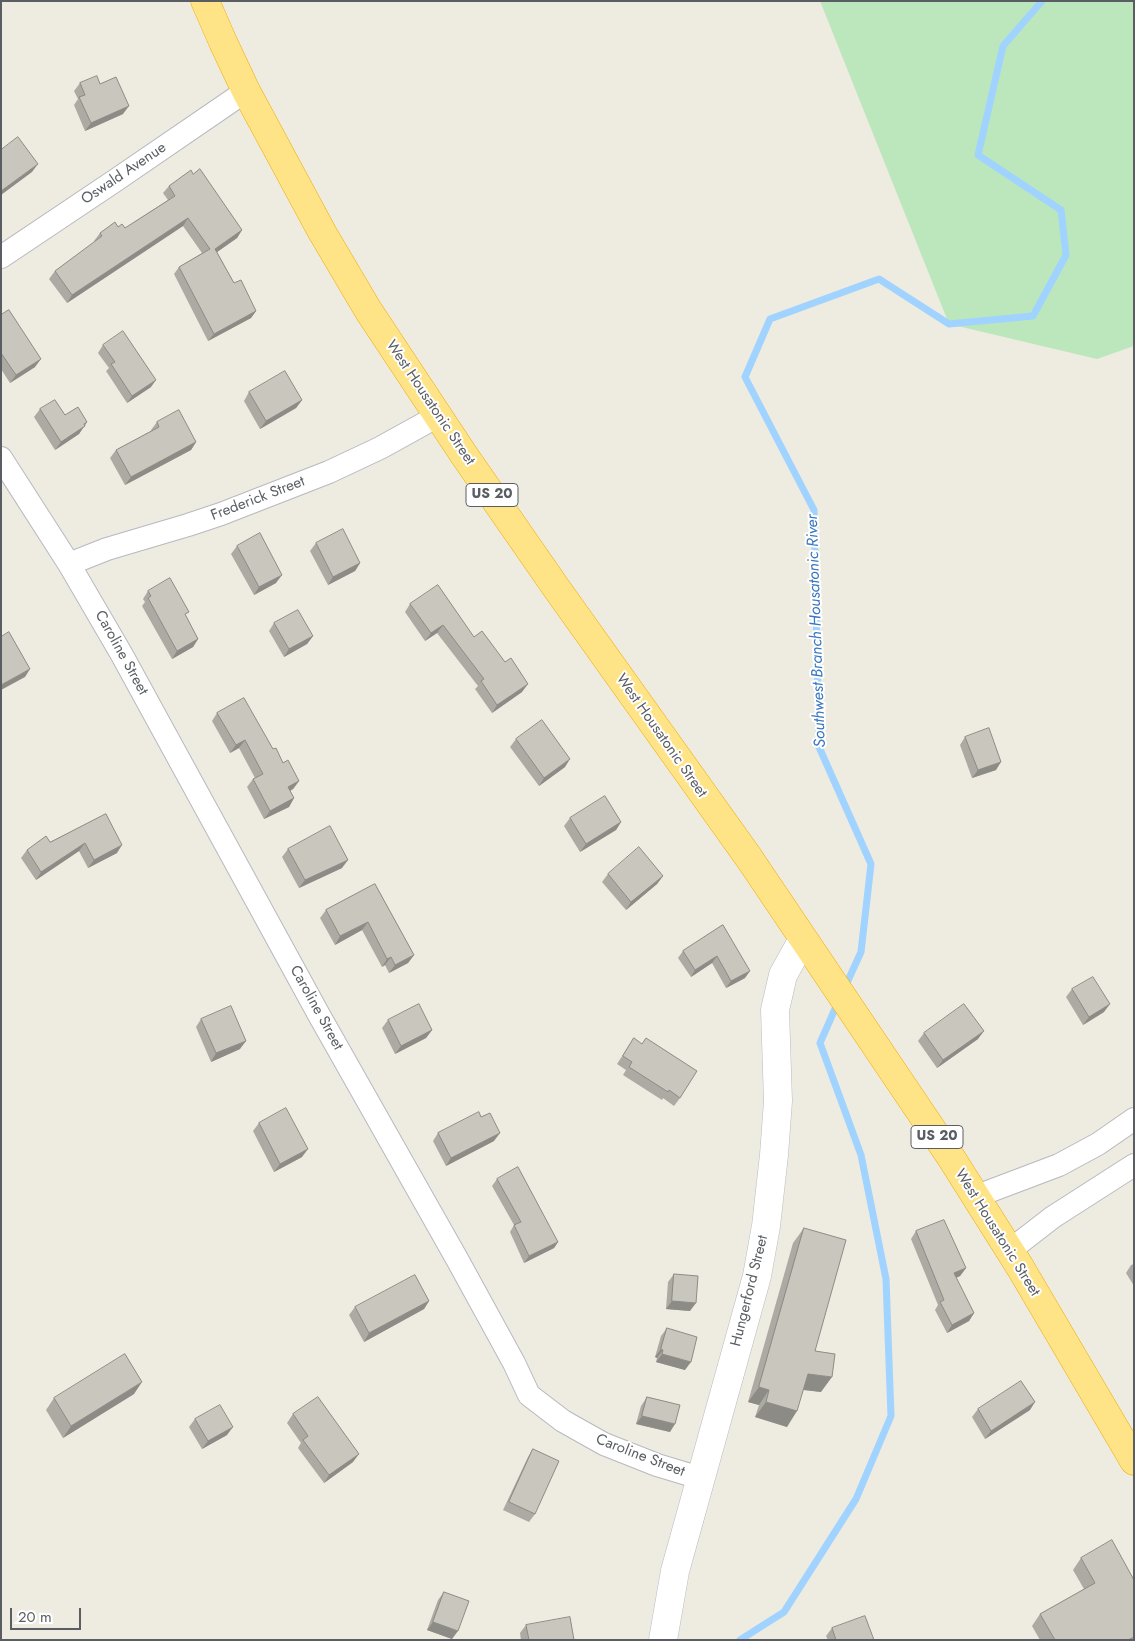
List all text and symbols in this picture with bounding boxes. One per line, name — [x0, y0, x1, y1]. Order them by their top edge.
street label: Oswald Avenue — [78, 139, 170, 209]
street label: West Housatonic Street — [382, 337, 478, 469]
street label: Frederick Street — [208, 473, 308, 525]
road number: US 20 — [466, 484, 518, 506]
water label: Southwest Branch Housatonic River — [803, 514, 831, 748]
street label: Caroline Street — [90, 608, 152, 698]
street label: West Housatonic Street — [612, 671, 710, 801]
street label: Caroline Street — [285, 963, 347, 1053]
road number: US 20 — [911, 1126, 963, 1148]
street label: West Housatonic Street — [951, 1166, 1043, 1300]
street label: Hungerford Street — [727, 1233, 773, 1349]
street label: Caroline Street — [593, 1431, 687, 1481]
scale bar — [12, 1598, 84, 1630]
text: 20 m — [18, 1606, 52, 1628]

